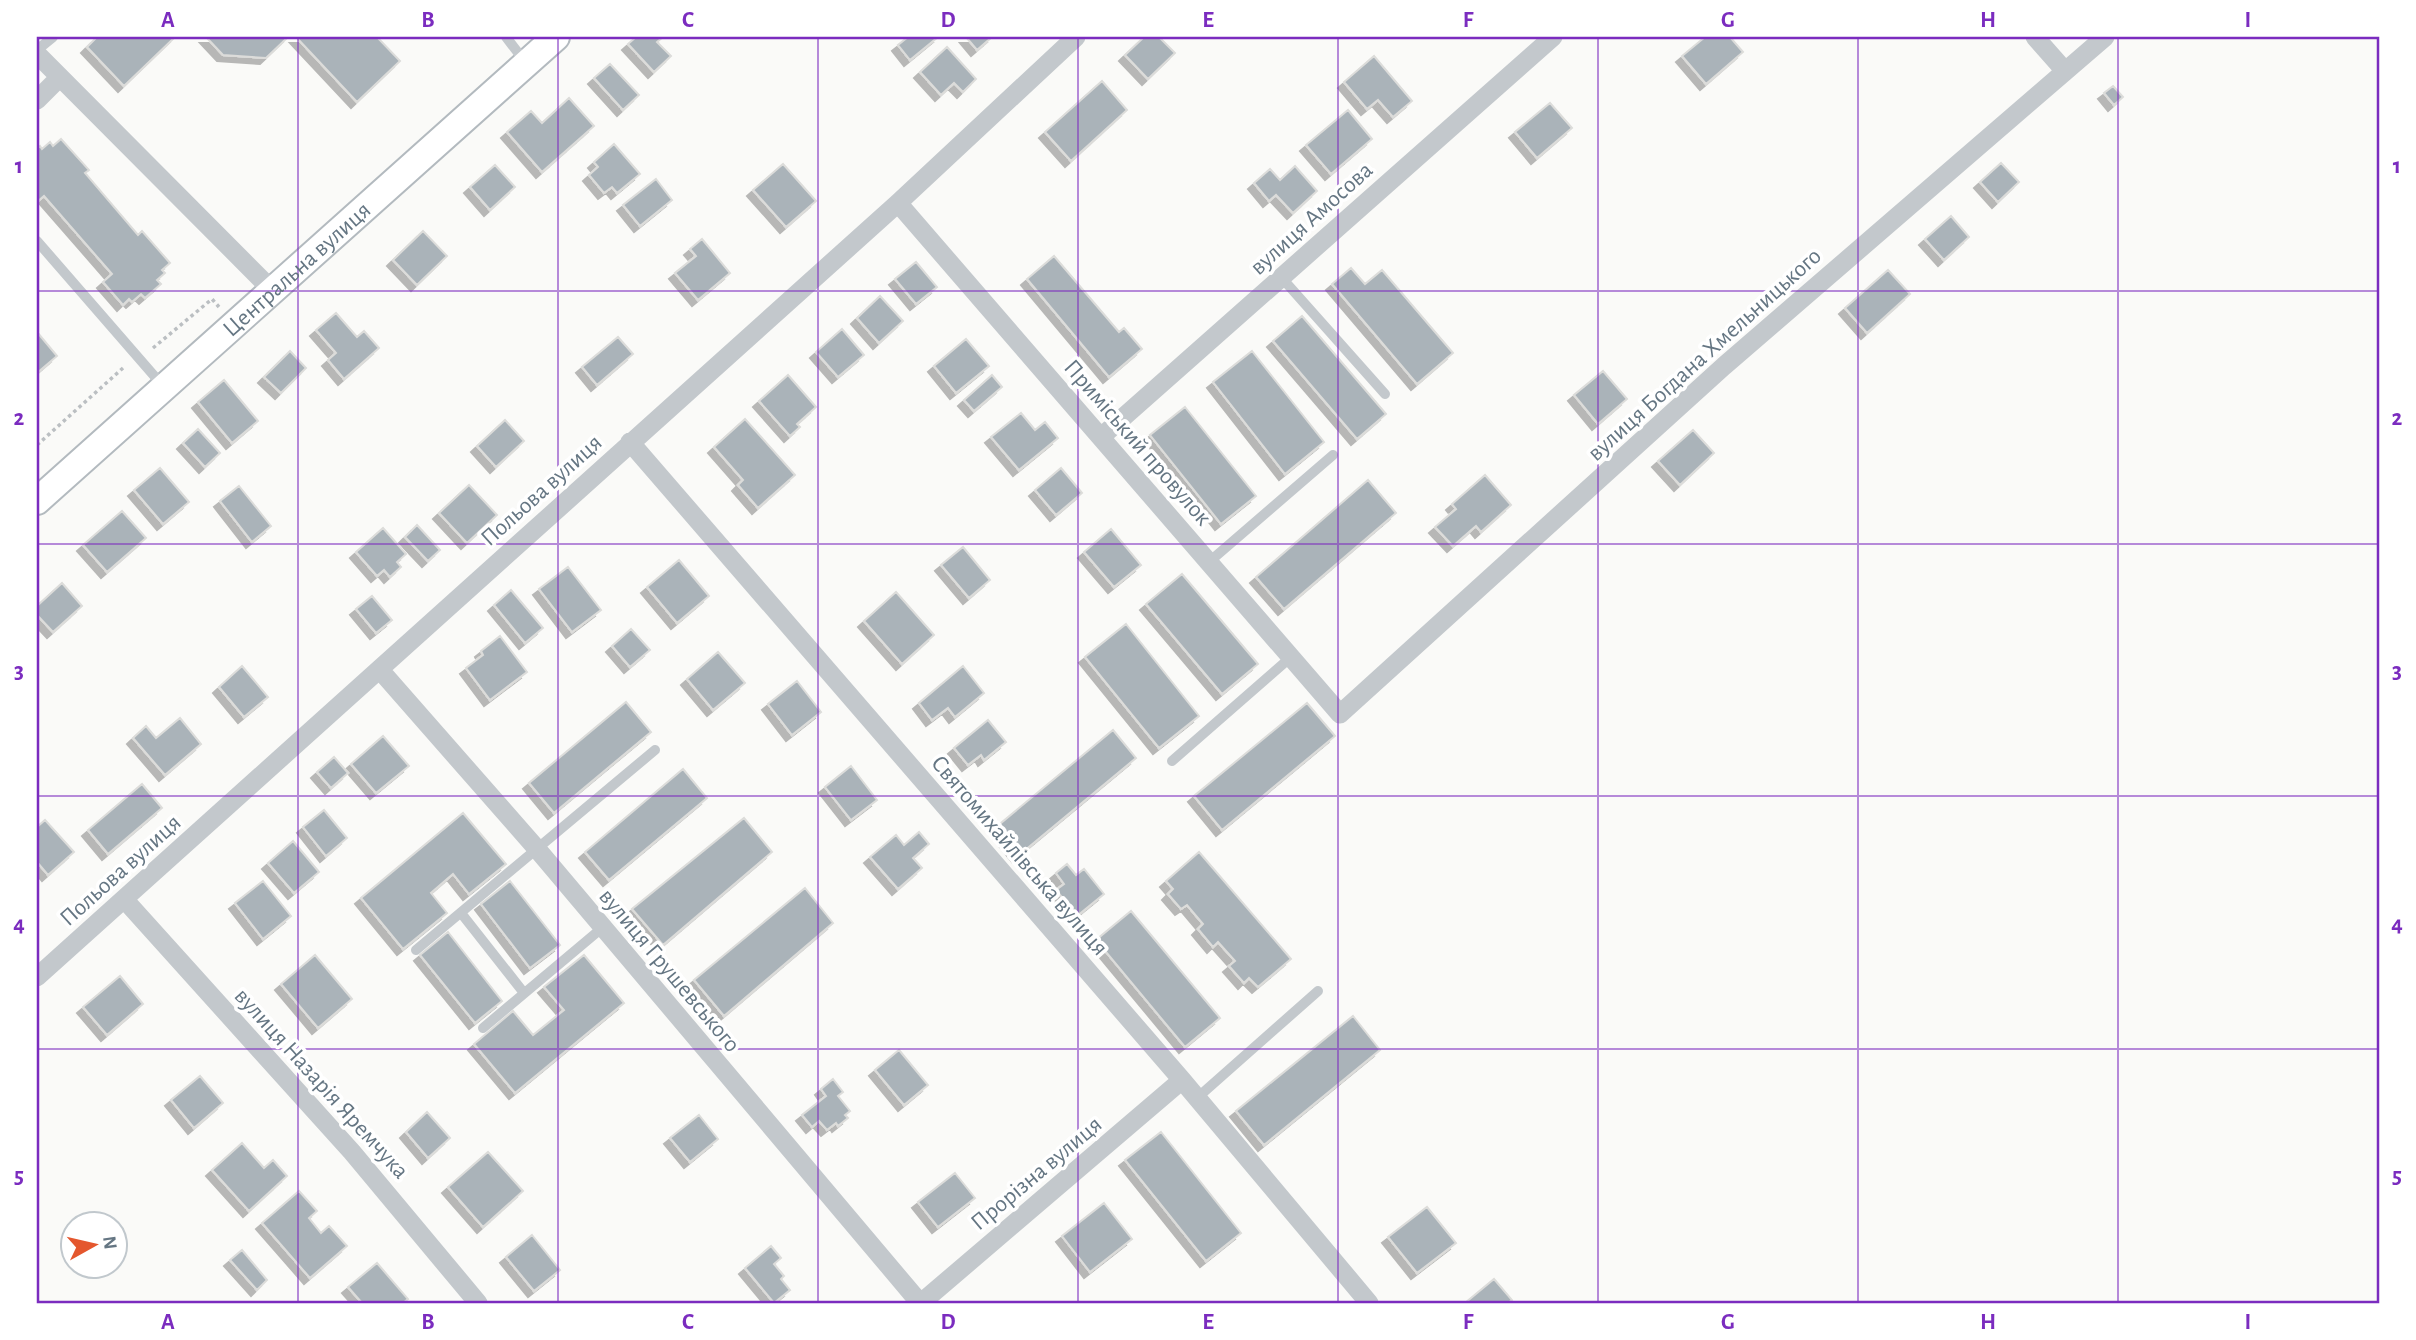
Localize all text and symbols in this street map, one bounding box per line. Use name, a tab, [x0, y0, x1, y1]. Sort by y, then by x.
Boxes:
text: A	[161, 9, 175, 32]
text: B	[421, 9, 435, 32]
text: C	[682, 9, 694, 32]
text: D	[940, 9, 956, 32]
text: E	[1202, 9, 1214, 32]
text: F	[1463, 9, 1474, 32]
text: G	[1721, 9, 1735, 32]
text: H	[1980, 9, 1996, 32]
text: I	[2245, 9, 2251, 32]
text: 1	[15, 155, 23, 178]
text: 1	[2393, 155, 2401, 178]
street label: вулиця Амосова	[1246, 158, 1378, 280]
street label: Центральна вулиця	[219, 198, 376, 342]
street label: вулиця Богдана Хмельницького	[1583, 244, 1826, 466]
street label: Приміський провулок	[1059, 355, 1215, 530]
text: 2	[14, 407, 25, 430]
text: 2	[2392, 407, 2403, 430]
street label: Польова вулиця	[477, 430, 607, 551]
text: 3	[14, 660, 24, 683]
text: 3	[2392, 660, 2402, 683]
street label: Святомихайлівська вулиця	[926, 751, 1112, 960]
street label: Польова вулиця	[56, 810, 186, 931]
street label: вулиця Грушевського	[594, 884, 744, 1057]
text: 4	[13, 913, 25, 936]
text: 4	[2391, 913, 2403, 936]
street label: вулиця Назарія Яремчука	[230, 984, 413, 1184]
street label: Прорізна вулиця	[967, 1112, 1107, 1235]
text: 5	[14, 1165, 24, 1188]
text: 5	[2392, 1165, 2402, 1188]
north arrow	[60, 1210, 130, 1280]
text: N	[99, 1235, 120, 1251]
text: A	[161, 1311, 175, 1334]
text: B	[421, 1311, 435, 1334]
text: C	[682, 1311, 694, 1334]
text: D	[940, 1311, 956, 1334]
text: E	[1202, 1311, 1214, 1334]
text: F	[1463, 1311, 1474, 1334]
text: G	[1721, 1311, 1735, 1334]
text: H	[1980, 1311, 1996, 1334]
text: I	[2245, 1311, 2251, 1334]

